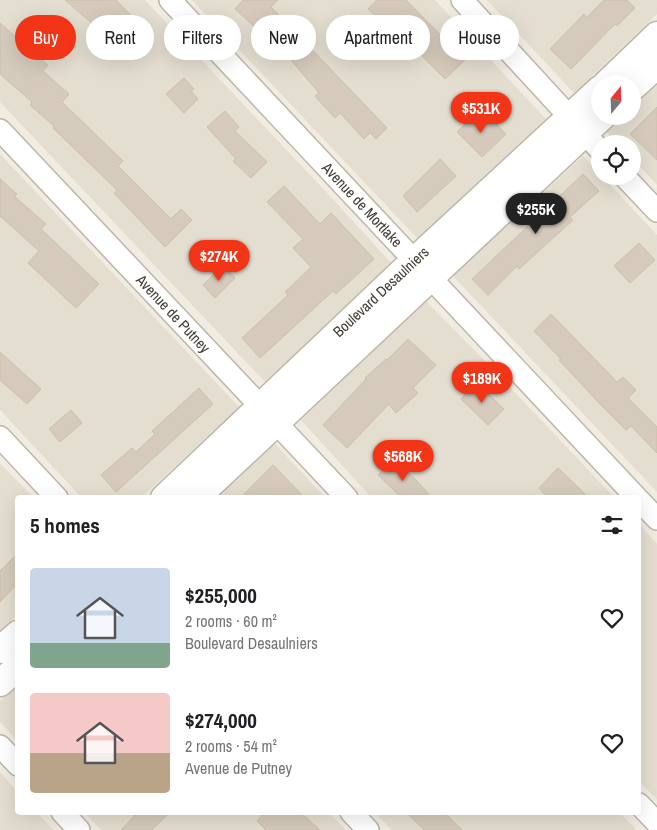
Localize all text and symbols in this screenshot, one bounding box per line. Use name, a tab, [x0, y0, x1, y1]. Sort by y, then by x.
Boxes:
chip: Buy	[15, 15, 76, 60]
chip: Rent	[86, 15, 154, 60]
chip: Filters	[164, 15, 241, 60]
chip: New	[251, 15, 316, 60]
chip: Apartment	[326, 15, 430, 60]
chip: House	[440, 15, 519, 60]
north arrow	[591, 75, 641, 125]
map controls	[591, 75, 641, 185]
pin: $531K	[446, 92, 516, 134]
text: $531K	[462, 97, 500, 119]
button: locate	[591, 135, 641, 185]
street label: Avenue de Mortlake	[317, 157, 407, 252]
pin: $255K	[501, 192, 571, 235]
text: $255K	[517, 198, 555, 220]
pin: $274K	[184, 240, 254, 282]
street label: Boulevard Desaulniers	[328, 242, 433, 342]
text: $274K	[200, 245, 238, 267]
street label: Avenue de Putney	[131, 269, 216, 358]
pin: $189K	[447, 362, 517, 404]
text: $189K	[463, 367, 501, 389]
pin: $568K	[368, 440, 438, 482]
text: $568K	[384, 445, 422, 467]
text: 5 homes	[30, 511, 100, 540]
icon: filters	[598, 511, 626, 539]
text: $255,000	[185, 581, 257, 610]
icon: home	[70, 588, 130, 648]
icon: heart	[598, 604, 626, 632]
text: 2 rooms · 60 m²	[185, 610, 277, 632]
text: Boulevard Desaulniers	[185, 632, 318, 654]
text: $274,000	[185, 706, 257, 735]
icon: home	[70, 713, 130, 773]
icon: heart	[598, 729, 626, 757]
text: 2 rooms · 54 m²	[185, 735, 277, 757]
text: Avenue de Putney	[185, 757, 292, 779]

